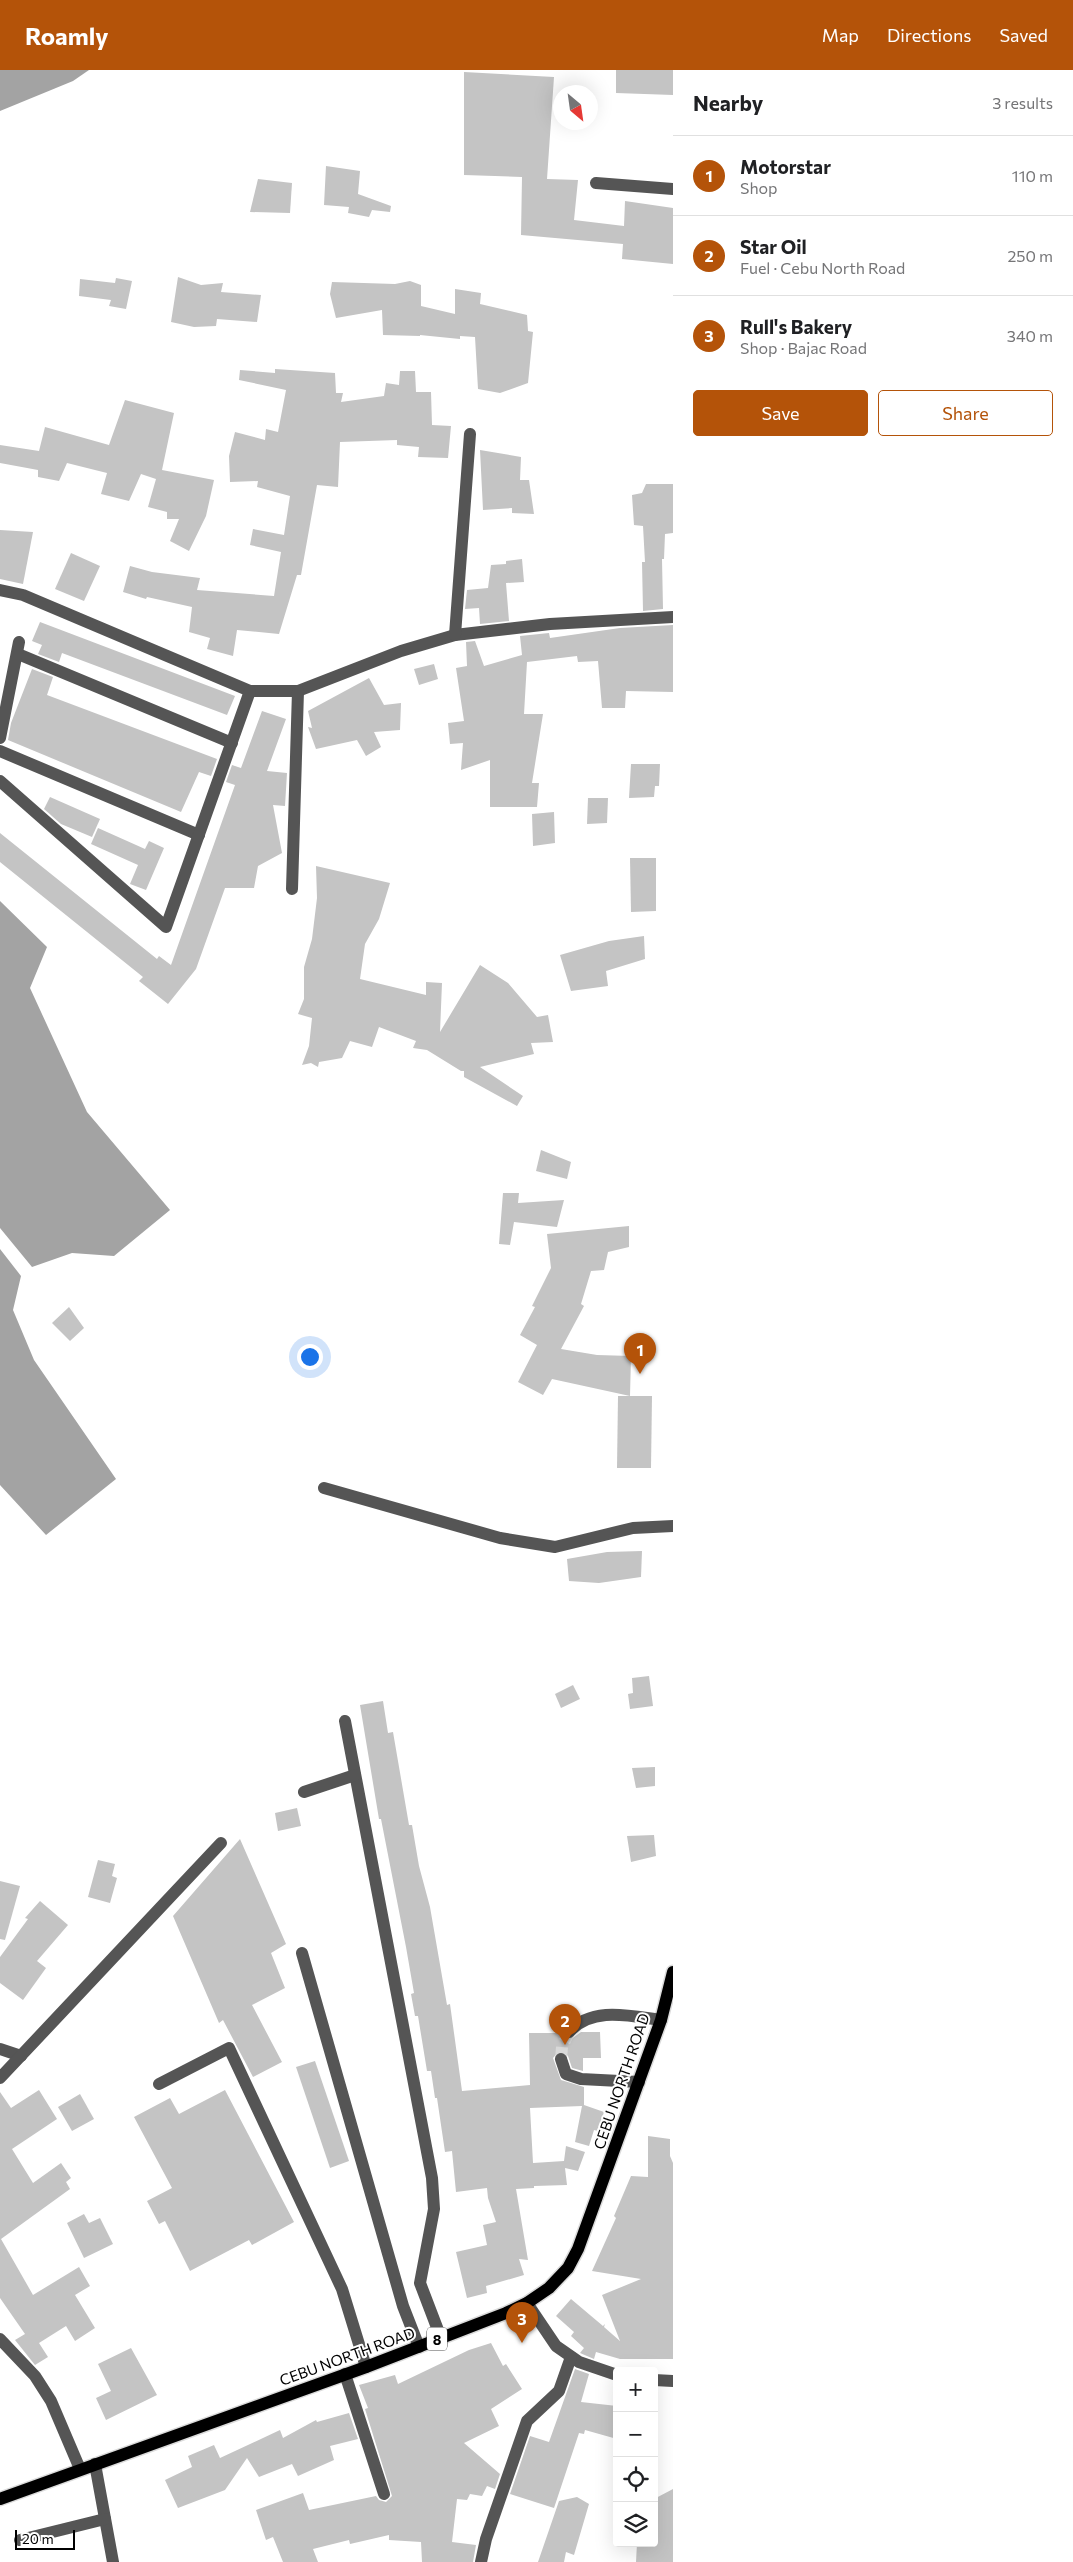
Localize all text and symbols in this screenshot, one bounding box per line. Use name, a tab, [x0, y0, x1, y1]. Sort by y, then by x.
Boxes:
text: Roamly	[25, 21, 108, 50]
text: Map	[822, 24, 859, 46]
text: Directions	[887, 24, 971, 46]
text: Saved	[999, 24, 1048, 46]
north arrow	[553, 85, 598, 130]
text: Nearby	[693, 90, 763, 115]
text: 3 results	[992, 93, 1053, 112]
text: Motorstar	[740, 155, 831, 178]
text: 1	[705, 166, 713, 185]
text: 110 m	[1012, 166, 1053, 185]
text: Shop	[740, 178, 778, 197]
text: Star Oil	[740, 235, 807, 258]
text: 2	[704, 246, 714, 265]
text: 250 m	[1007, 246, 1053, 265]
text: Fuel · Cebu North Road	[740, 258, 905, 277]
text: Rull's Bakery	[740, 315, 852, 338]
text: 3	[704, 326, 714, 345]
text: 340 m	[1007, 326, 1053, 345]
text: Shop · Bajac Road	[740, 338, 867, 357]
button: Save	[693, 390, 868, 436]
button: Share	[878, 390, 1053, 436]
pin: 1	[624, 1333, 656, 1374]
your location	[297, 1344, 323, 1370]
pin: 2	[549, 2004, 581, 2045]
street label: CEBU NORTH ROAD	[589, 2011, 653, 2151]
pin: 3	[506, 2302, 538, 2343]
street label: CEBU NORTH ROAD	[277, 2323, 417, 2389]
road number: 8	[427, 2328, 447, 2350]
map controls	[613, 2367, 658, 2547]
button: +	[613, 2367, 658, 2412]
button: −	[613, 2412, 658, 2457]
button: locate	[613, 2457, 658, 2502]
button: layers	[613, 2502, 658, 2547]
scale bar	[15, 2527, 75, 2550]
text: 20 m	[22, 2530, 54, 2547]

